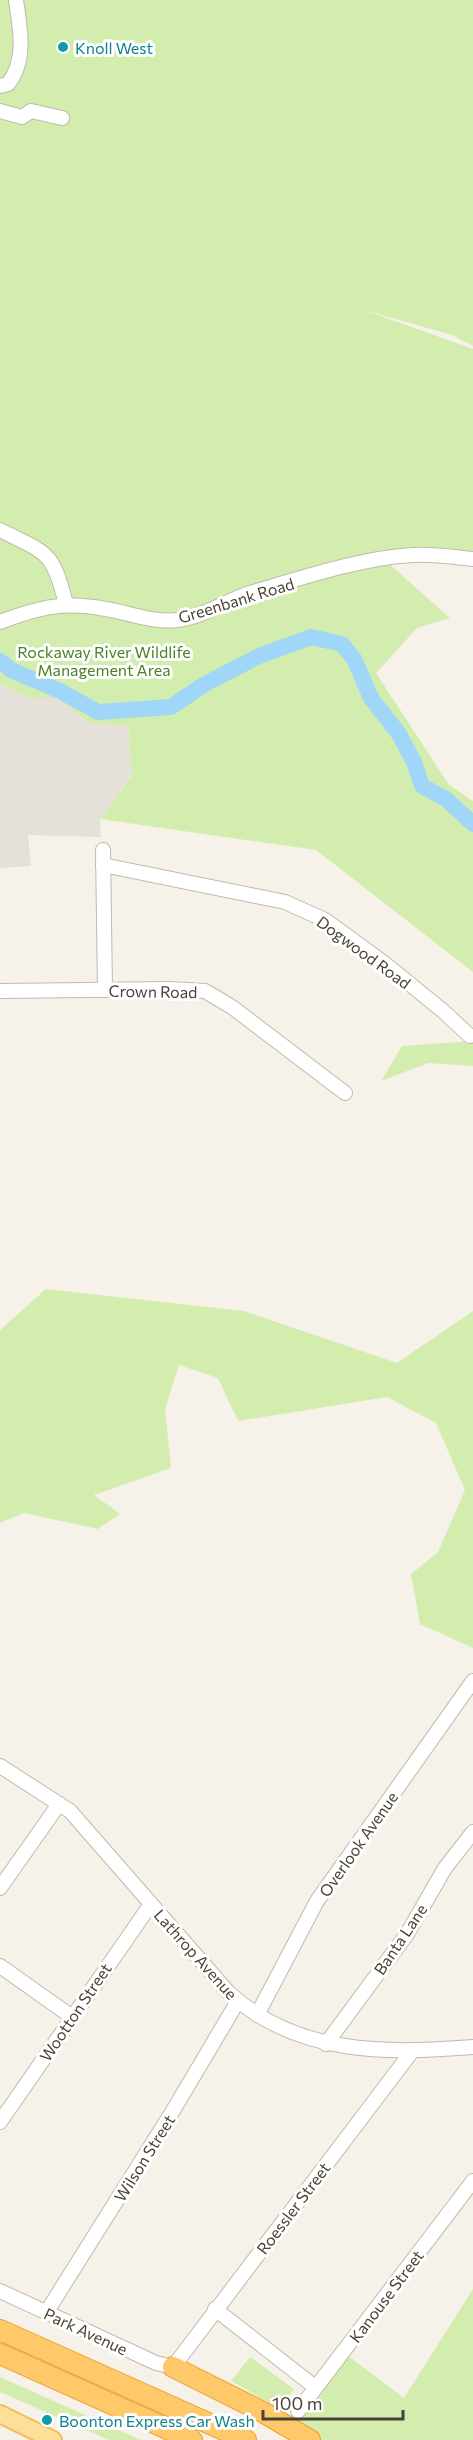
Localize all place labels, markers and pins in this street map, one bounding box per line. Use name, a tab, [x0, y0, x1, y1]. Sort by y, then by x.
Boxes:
place label: Knoll West	[75, 38, 154, 57]
marker: Knoll West	[56, 40, 70, 54]
place label: Boonton Express Car Wash	[59, 2411, 255, 2430]
marker: Boonton Express Car Wash	[40, 2413, 54, 2427]

